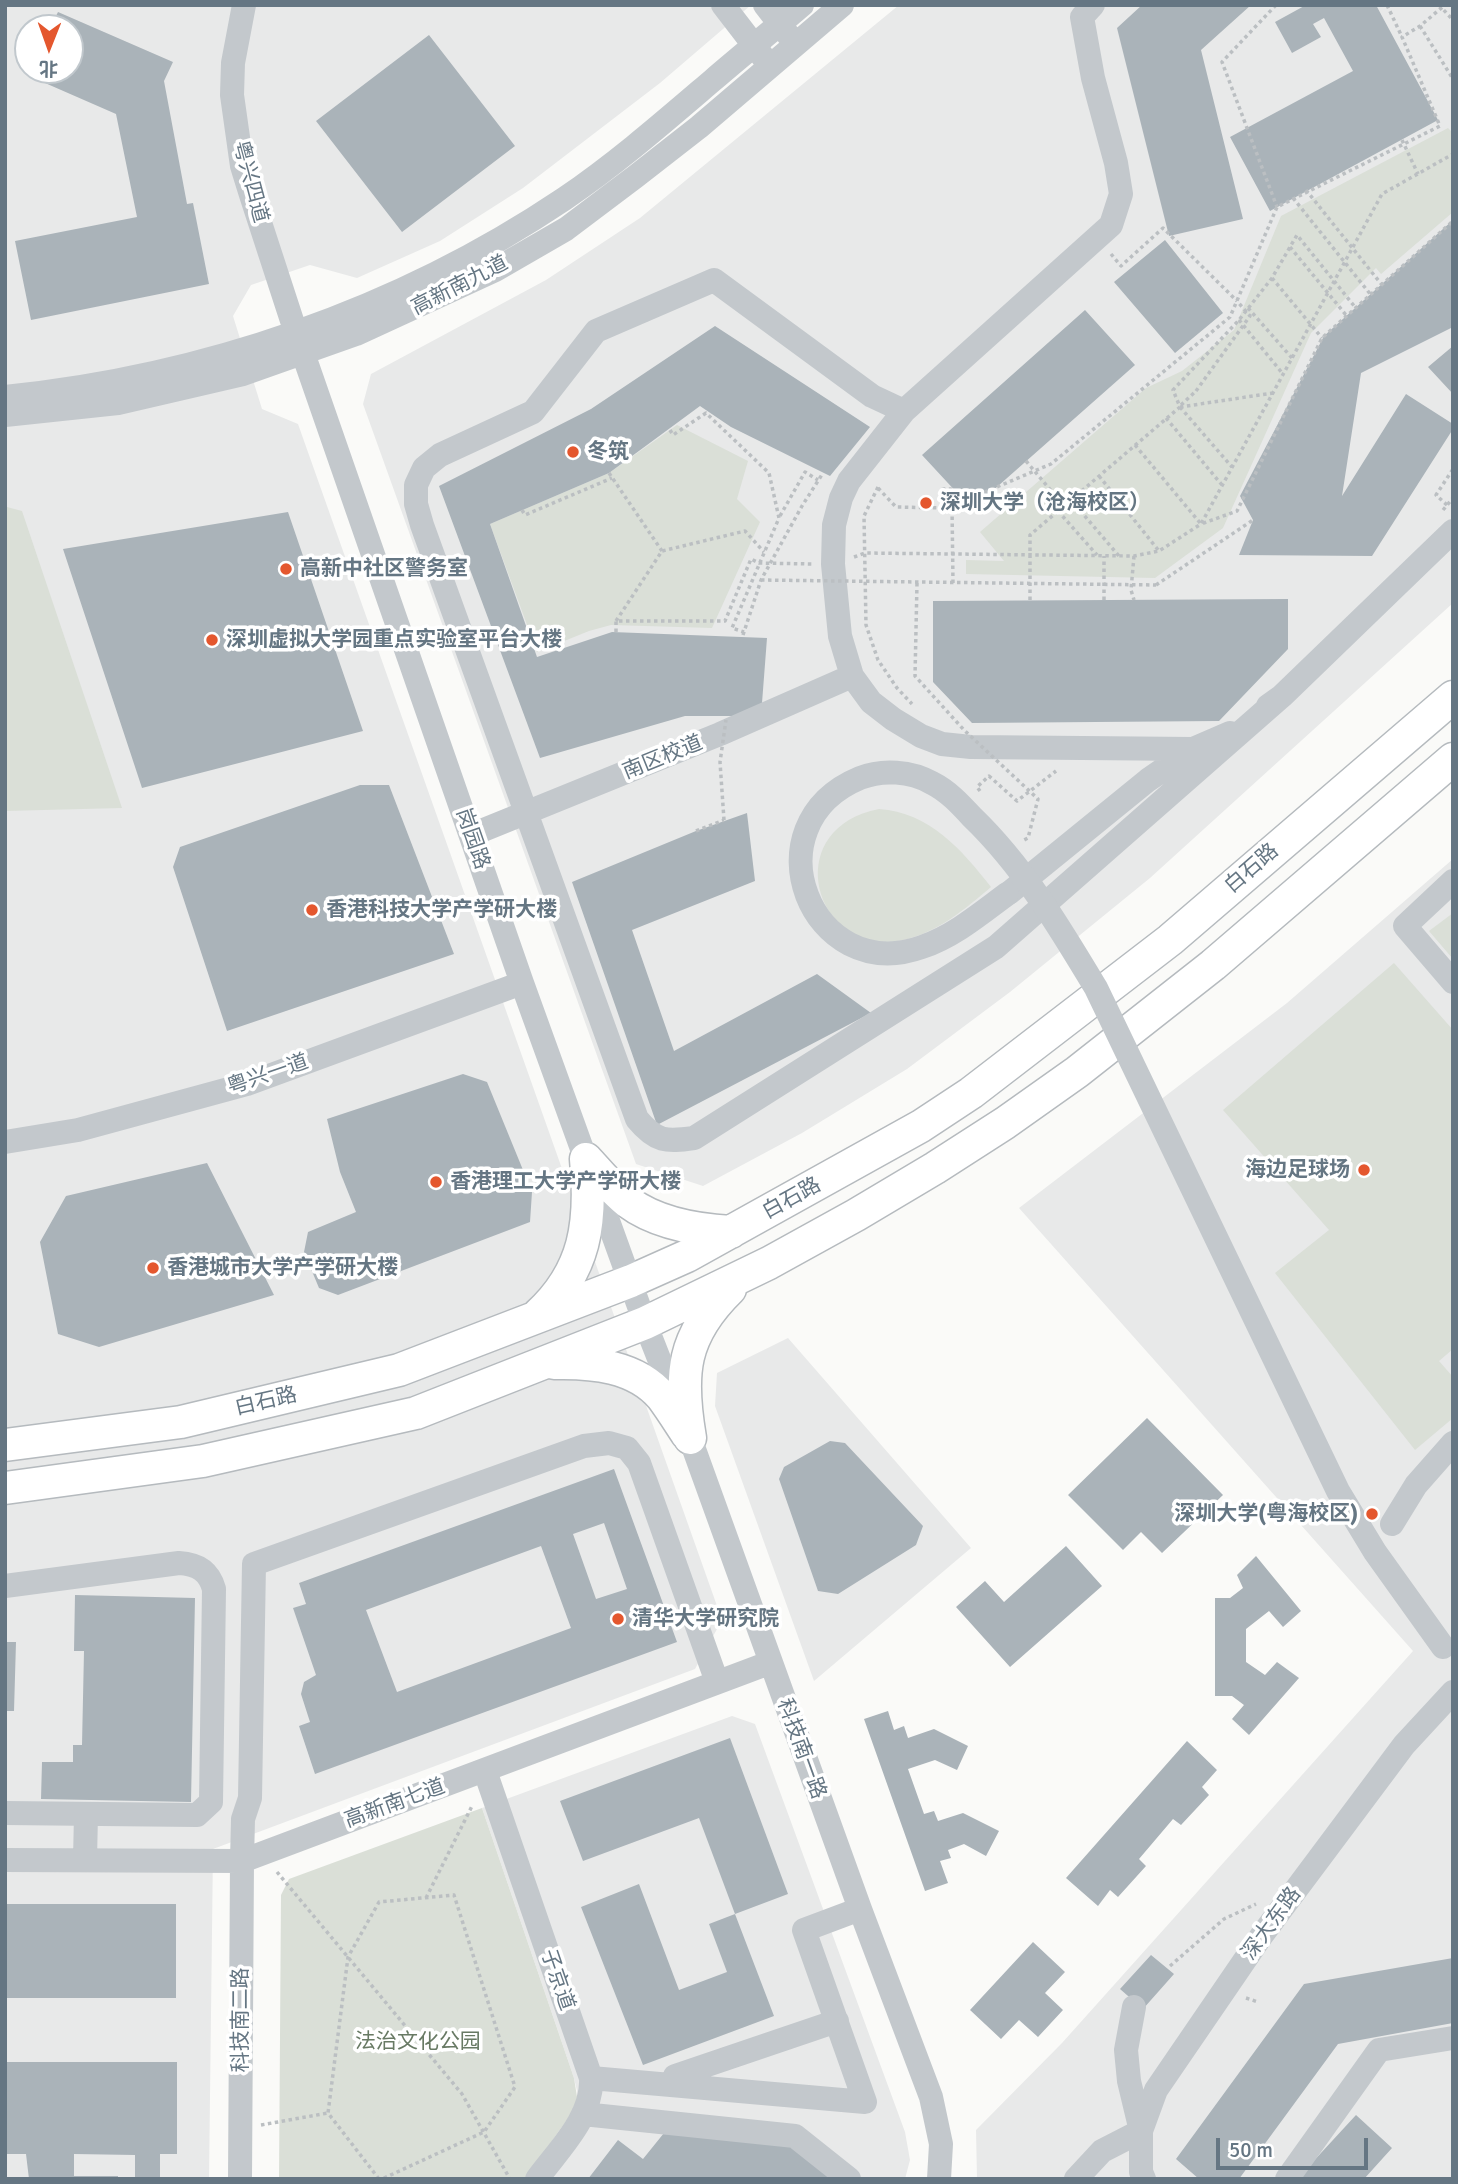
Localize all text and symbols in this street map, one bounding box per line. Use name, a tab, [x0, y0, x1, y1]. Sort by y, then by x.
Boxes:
north arrow	[14, 14, 84, 84]
text: 北	[39, 56, 58, 80]
street label: 粤兴四道	[227, 138, 273, 226]
street label: 高新南九道	[408, 251, 512, 321]
place label: 冬筑	[587, 439, 629, 465]
marker: 冬筑	[565, 444, 581, 460]
place label: 深圳大学（沧海校区）	[940, 490, 1150, 516]
marker: 深圳大学（沧海校区）	[918, 495, 934, 511]
place label: 高新中社区警务室	[300, 556, 468, 582]
marker: 高新中社区警务室	[278, 561, 294, 577]
place label: 深圳虚拟大学园重点实验室平台大楼	[226, 627, 562, 653]
marker: 深圳虚拟大学园重点实验室平台大楼	[204, 632, 220, 648]
street label: 南区校道	[619, 731, 707, 785]
street label: 岗园路	[450, 805, 494, 873]
street label: 白石路	[1220, 839, 1284, 899]
place label: 香港科技大学产学研大楼	[326, 897, 557, 923]
marker: 香港科技大学产学研大楼	[304, 902, 320, 918]
street label: 粤兴一道	[224, 1049, 312, 1101]
place label: 海边足球场	[1245, 1157, 1350, 1183]
marker: 海边足球场	[1356, 1162, 1372, 1178]
place label: 香港理工大学产学研大楼	[450, 1169, 681, 1195]
street label: 白石路	[758, 1173, 826, 1225]
marker: 香港理工大学产学研大楼	[428, 1174, 444, 1190]
place label: 香港城市大学产学研大楼	[167, 1255, 398, 1281]
marker: 香港城市大学产学研大楼	[145, 1260, 161, 1276]
street label: 白石路	[232, 1383, 300, 1421]
place label: 深圳大学(粤海校区)	[1174, 1501, 1358, 1527]
marker: 深圳大学(粤海校区)	[1364, 1506, 1380, 1522]
place label: 清华大学研究院	[632, 1606, 779, 1632]
marker: 清华大学研究院	[610, 1611, 626, 1627]
street label: 科技南一路	[771, 1695, 831, 1803]
street label: 高新南七道	[341, 1774, 449, 1834]
street label: 深大东路	[1237, 1883, 1307, 1965]
street label: 子京道	[535, 1946, 579, 2014]
street label: 科技南二路	[228, 1968, 254, 2072]
park label: 法治文化公园	[355, 2029, 481, 2055]
scale bar	[1220, 2124, 1372, 2168]
text: 50 m	[1229, 2137, 1273, 2163]

